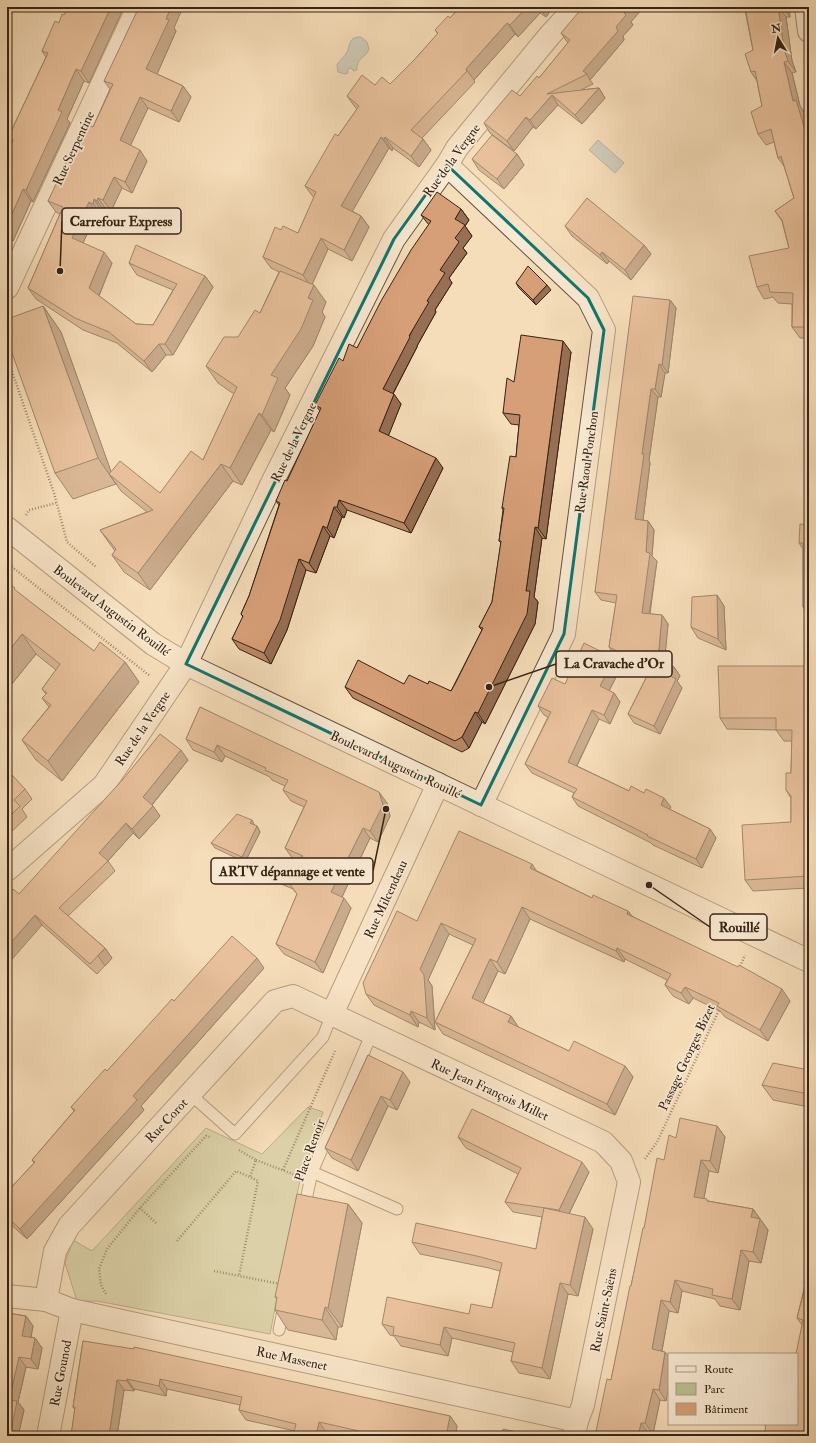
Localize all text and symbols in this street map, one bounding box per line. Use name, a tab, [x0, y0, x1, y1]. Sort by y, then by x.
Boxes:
north arrow	[758, 18, 798, 58]
text: N	[769, 21, 783, 36]
street label: Rue Serpentine	[50, 108, 99, 188]
street label: Rue de la Vergne	[420, 120, 484, 200]
callout: Carrefour Express	[62, 208, 181, 234]
text: Carrefour Express	[70, 213, 173, 231]
street label: Rue de la Vergne	[268, 399, 320, 485]
street label: Rue Raoul Ponchon	[572, 410, 602, 514]
street label: Boulevard Augustin Rouillé	[50, 562, 174, 660]
callout: La Cravache d'Or	[556, 651, 672, 677]
text: La Cravache d'Or	[564, 655, 665, 672]
street label: Rue de la Vergne	[112, 688, 174, 769]
street label: Boulevard Augustin Rouillé	[328, 728, 464, 802]
street label: Rue Milcendeau	[361, 857, 411, 941]
callout: ARTV dépannage et vente	[211, 858, 373, 884]
text: ARTV dépannage et vente	[218, 863, 365, 881]
callout: Rouillé	[710, 914, 767, 940]
text: Rouillé	[719, 919, 760, 936]
street label: Passage Georges Bizet	[655, 1002, 719, 1113]
street label: Rue Jean François Millet	[428, 1056, 551, 1124]
street label: Rue Corot	[142, 1095, 191, 1146]
street label: Place Renoir	[291, 1117, 329, 1184]
street label: Rue Saint-Saëns	[587, 1266, 621, 1354]
street label: Rue Gounod	[47, 1338, 75, 1408]
street label: Rue Massenet	[255, 1344, 329, 1374]
legend	[668, 1353, 798, 1425]
text: Route	[704, 1362, 733, 1377]
text: Parc	[704, 1382, 725, 1397]
text: Bâtiment	[704, 1402, 748, 1417]

